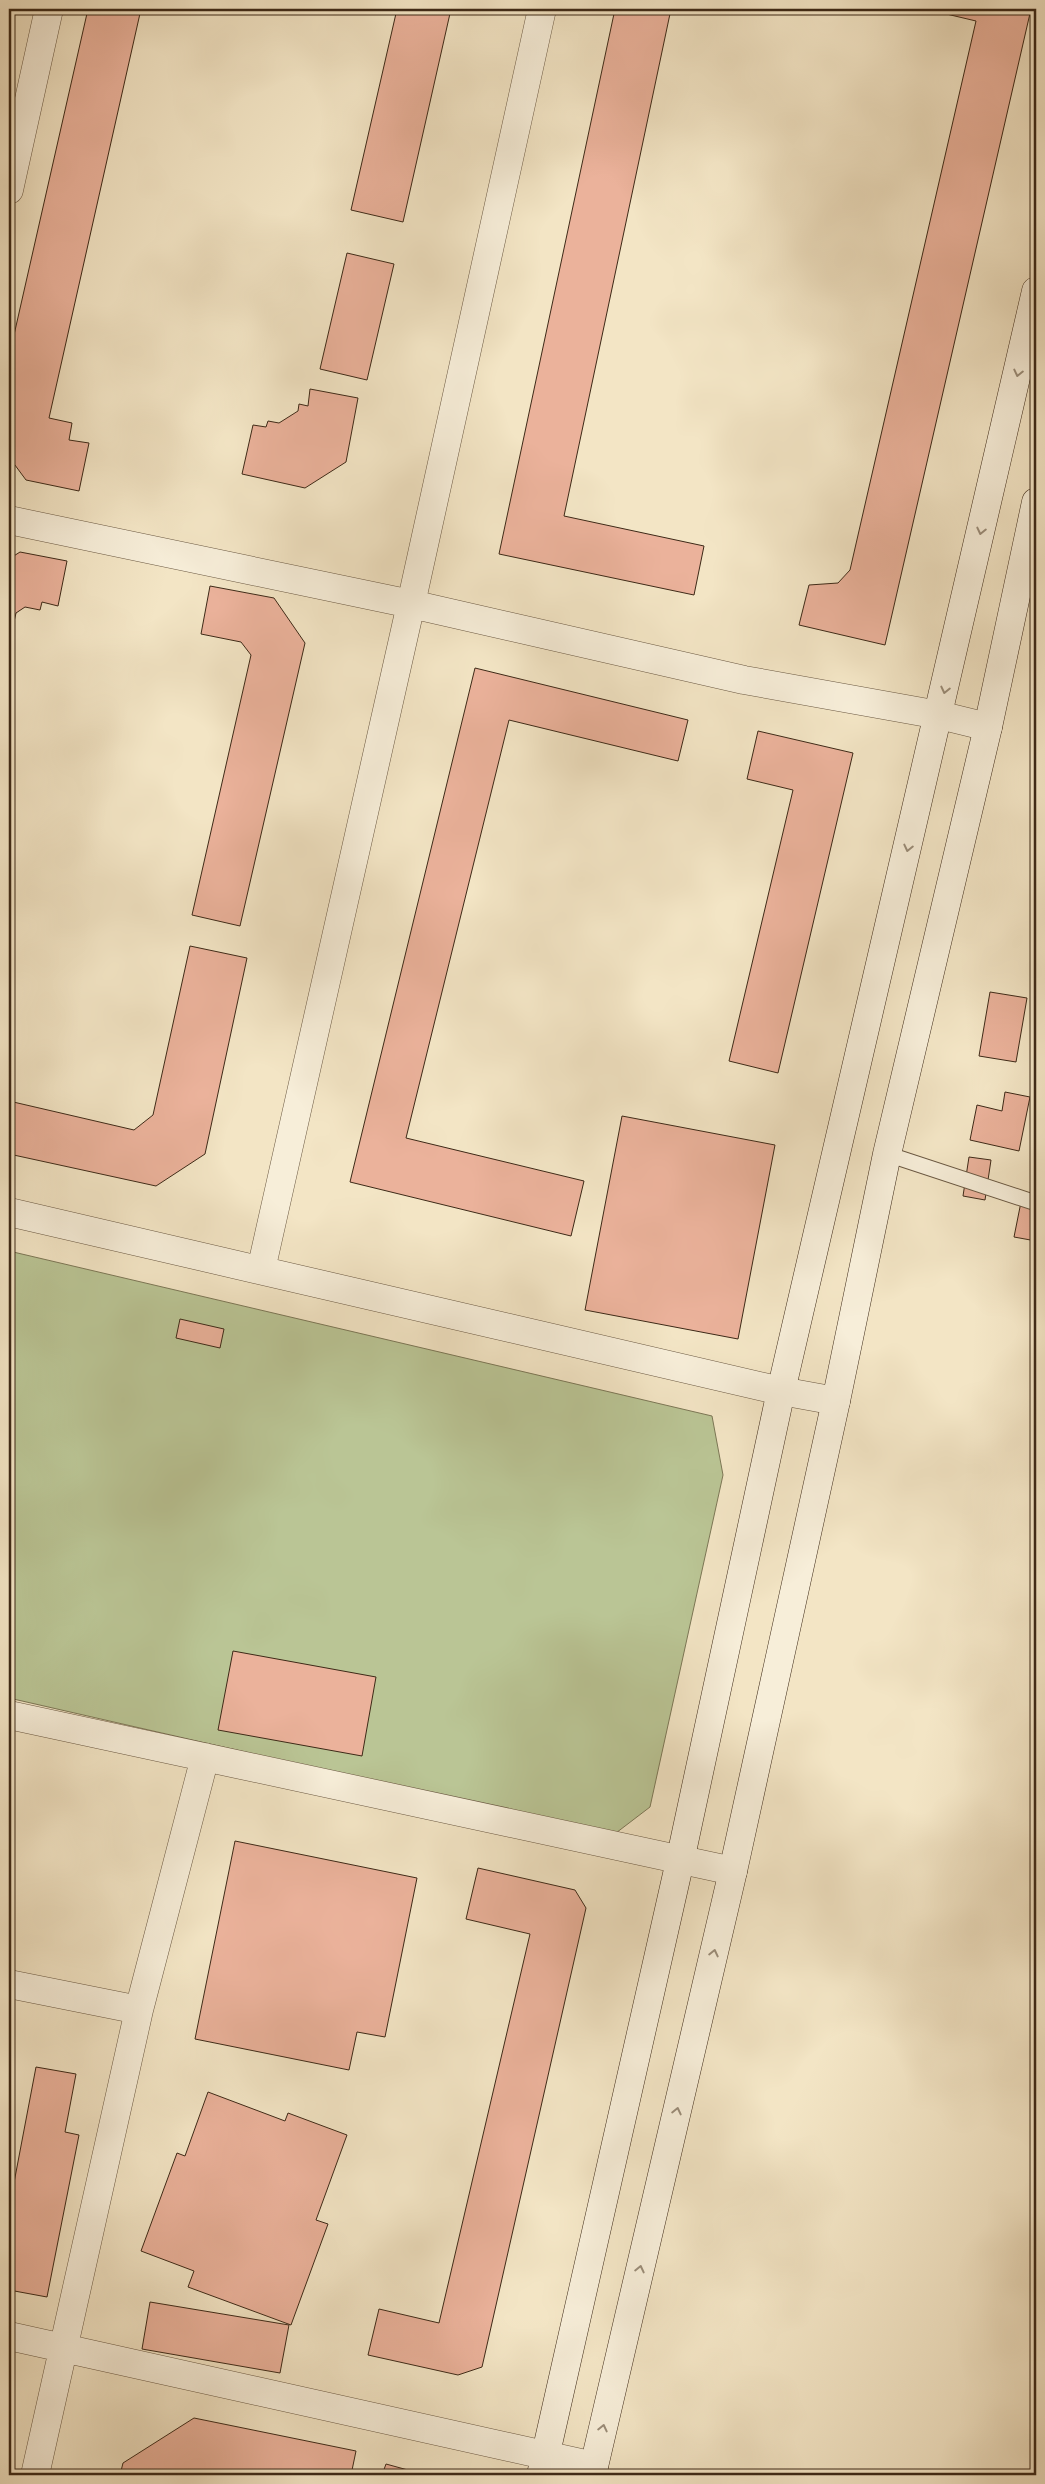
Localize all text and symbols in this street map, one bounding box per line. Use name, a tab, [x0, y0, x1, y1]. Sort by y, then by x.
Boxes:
one-way arrow	[1013, 368, 1024, 377]
one-way arrow	[976, 527, 987, 536]
one-way arrow	[940, 685, 951, 694]
one-way arrow	[903, 843, 914, 852]
one-way arrow	[708, 1948, 719, 1957]
one-way arrow	[671, 2107, 682, 2116]
one-way arrow	[634, 2265, 645, 2274]
one-way arrow	[597, 2423, 608, 2432]

